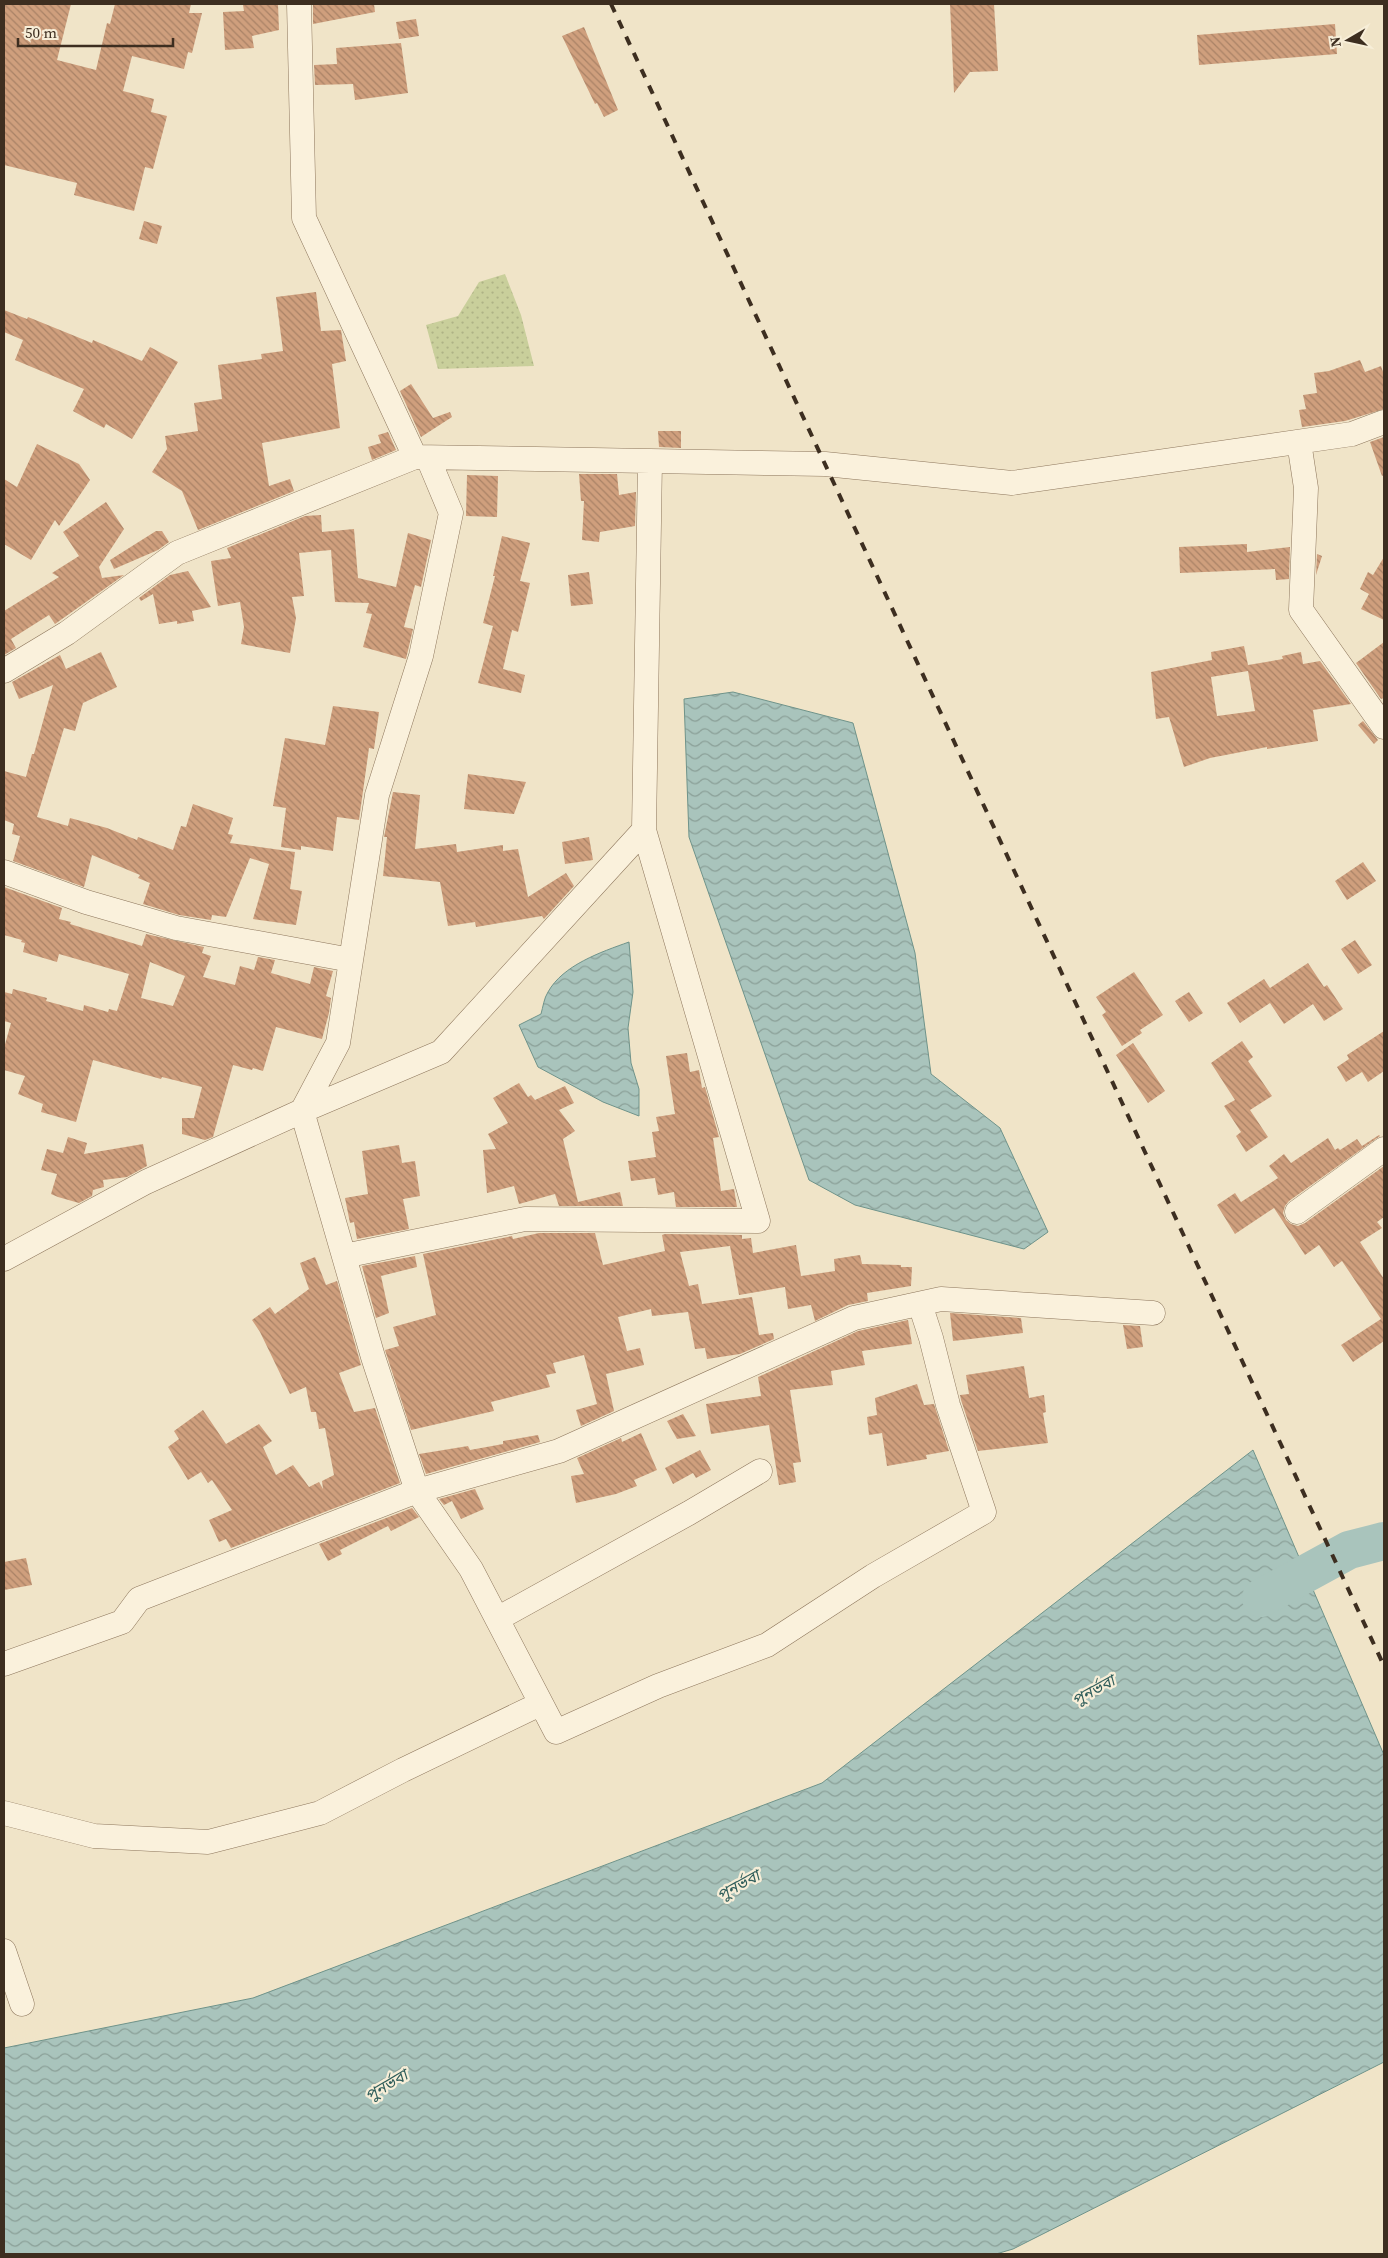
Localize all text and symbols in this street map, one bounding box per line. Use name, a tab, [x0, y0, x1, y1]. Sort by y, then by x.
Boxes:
scale bar	[18, 15, 172, 47]
north arrow	[1323, 15, 1373, 65]
text: 50 m	[25, 22, 57, 43]
text: N	[1324, 35, 1346, 49]
water label: পুনর্ভবা	[1068, 1668, 1121, 1711]
water label: পুনর্ভবা	[713, 1863, 766, 1906]
water label: পুনর্ভবা	[361, 2062, 414, 2106]

